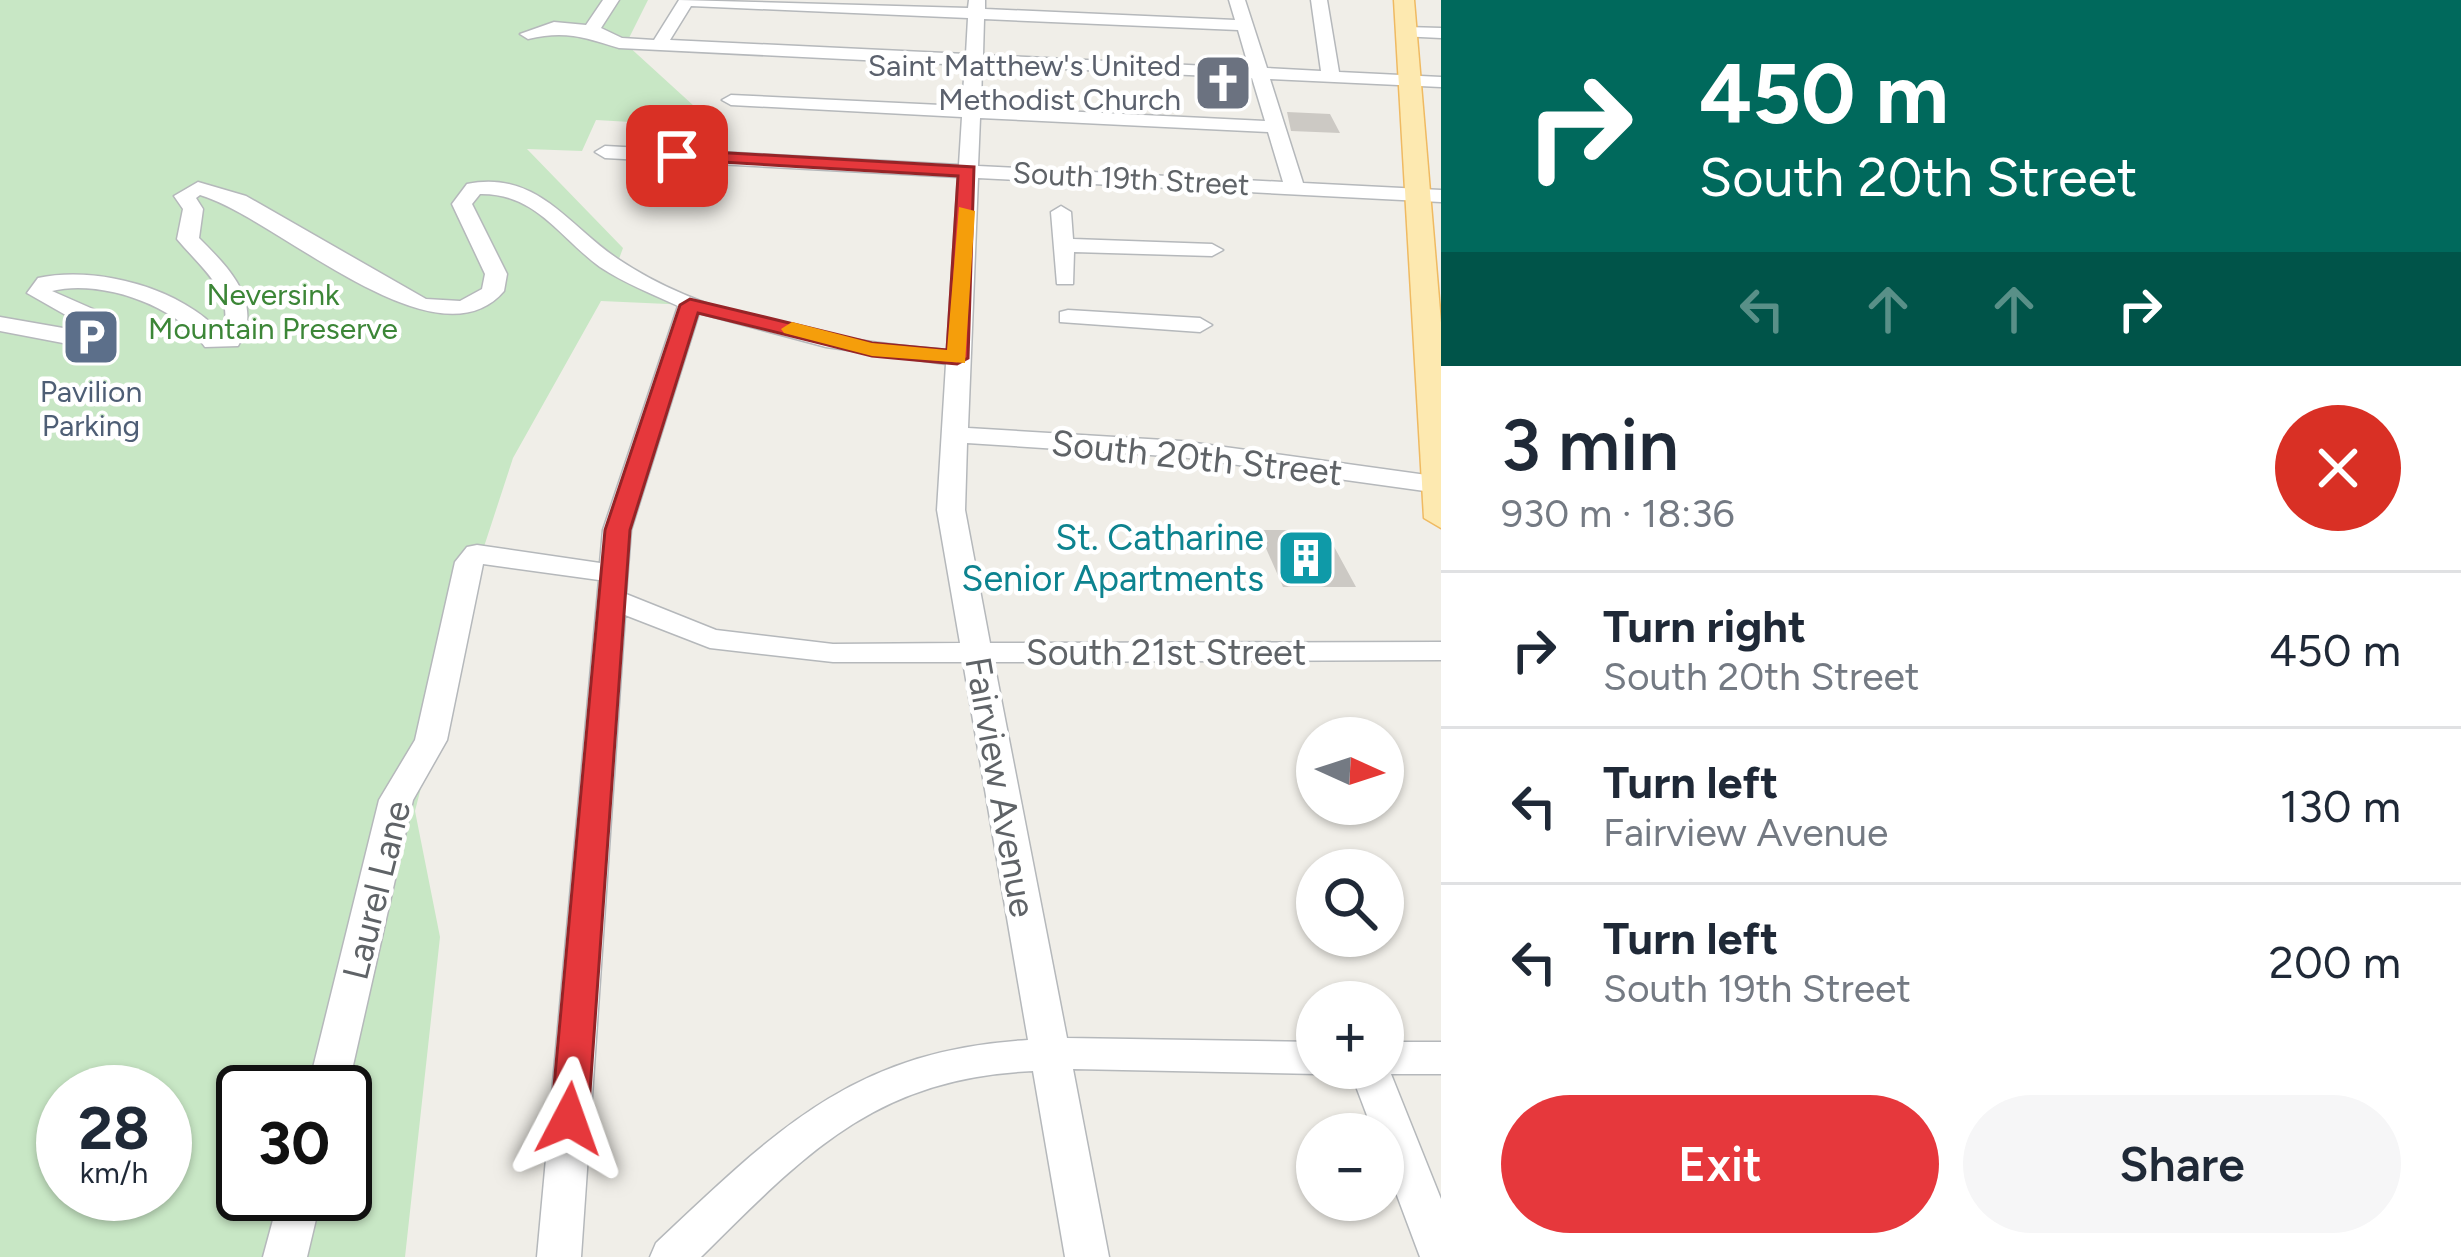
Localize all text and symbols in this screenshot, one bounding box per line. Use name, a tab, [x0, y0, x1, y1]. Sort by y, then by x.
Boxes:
text: 450 m	[1699, 43, 1949, 144]
place label: Saint Matthew's United Methodist Church	[868, 47, 1181, 118]
icon: right	[1501, 48, 1657, 204]
church icon: Saint Matthew's United Methodist Church	[1192, 52, 1254, 114]
pin	[626, 105, 728, 207]
icon: arrive	[644, 123, 710, 189]
text: South 20th Street	[1699, 145, 2137, 210]
street label: South 19th Street	[1012, 154, 1250, 203]
park label: Neversink Mountain Preserve	[148, 276, 398, 347]
icon: left	[1729, 276, 1795, 342]
icon: ahead	[1855, 276, 1921, 342]
icon: ahead	[1981, 276, 2047, 342]
icon: right	[2107, 276, 2173, 342]
parking icon: Pavilion Parking	[60, 306, 122, 368]
place label: Pavilion Parking	[40, 373, 142, 444]
text: 3 min	[1501, 402, 1679, 488]
button: close	[2275, 405, 2401, 531]
street label: South 20th Street	[1049, 421, 1345, 494]
text: 930 m · 18:36	[1501, 490, 1735, 537]
place label: St. Catharine Senior Apartments	[961, 516, 1264, 600]
building icon: St. Catharine Senior Apartments	[1275, 527, 1337, 589]
text: Turn right	[1603, 599, 1806, 653]
icon: right	[1501, 617, 1567, 683]
text: 450 m	[2269, 623, 2401, 677]
street label: South 21st Street	[1026, 631, 1306, 674]
text: South 20th Street	[1603, 653, 1920, 700]
street label: Fairview Avenue	[956, 654, 1045, 920]
north arrow	[1296, 717, 1404, 825]
map controls	[1296, 717, 1404, 1221]
text: Turn left	[1603, 755, 1778, 809]
icon: left	[1501, 773, 1567, 839]
text: 130 m	[2280, 779, 2401, 833]
street label: Laurel Lane	[334, 796, 419, 984]
text: Fairview Avenue	[1603, 809, 1888, 856]
button: search	[1296, 849, 1404, 957]
text: Turn left	[1603, 911, 1778, 965]
icon: left	[1501, 929, 1567, 995]
text: 200 m	[2269, 935, 2401, 989]
text: South 19th Street	[1603, 965, 1911, 1012]
button: +	[1296, 981, 1404, 1089]
position arrow	[506, 1056, 632, 1182]
speed limit sign: 30	[216, 1065, 372, 1221]
text: 28	[78, 1092, 150, 1164]
button: Exit	[1501, 1095, 1939, 1233]
button: Share	[1963, 1095, 2401, 1233]
button: −	[1296, 1113, 1404, 1221]
text: km/h	[80, 1154, 148, 1191]

